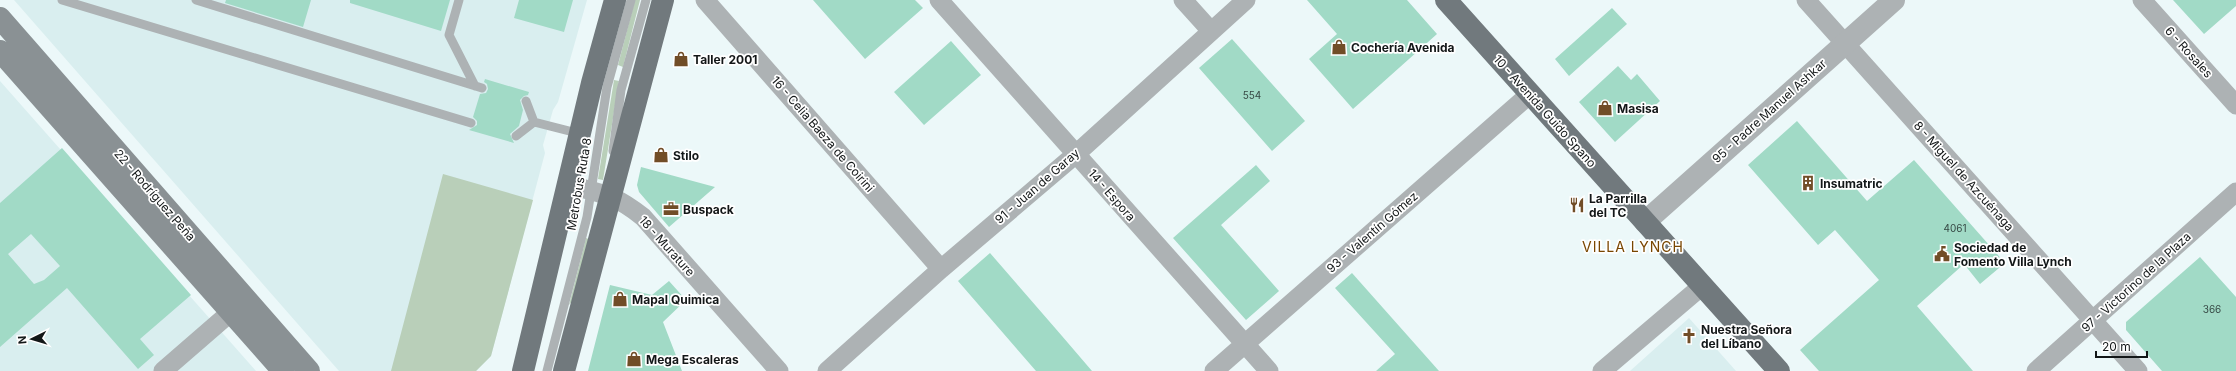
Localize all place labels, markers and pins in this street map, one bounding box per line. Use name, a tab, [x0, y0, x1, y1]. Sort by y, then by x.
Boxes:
shop icon: Cochería Avenida	[1330, 38, 1348, 56]
place label: Cochería Avenida	[1351, 40, 1455, 55]
shop icon: Taller 2001	[672, 50, 690, 68]
place label: Taller 2001	[693, 52, 757, 67]
shop icon: Masisa	[1596, 99, 1614, 117]
place label: Masisa	[1617, 101, 1659, 116]
shop icon: Stilo	[652, 146, 670, 164]
place label: Stilo	[673, 148, 699, 163]
building icon: Insumatric	[1799, 174, 1817, 192]
place label: Insumatric	[1820, 176, 1883, 191]
place label: La Parrilla del TC	[1589, 191, 1647, 220]
restaurant icon: La Parrilla del TC	[1568, 196, 1586, 214]
office icon: Buspack	[662, 200, 680, 218]
place label: Buspack	[683, 202, 734, 217]
place label: Sociedad de Fomento Villa Lynch	[1954, 240, 2072, 269]
public building icon: Sociedad de Fomento Villa Lynch	[1933, 245, 1951, 263]
shop icon: Mapal Quimica	[611, 290, 629, 308]
place label: Mapal Quimica	[632, 292, 719, 307]
place label: Nuestra Señora del Líbano	[1701, 322, 1792, 351]
church icon: Nuestra Señora del Líbano	[1680, 327, 1698, 345]
shop icon: Mega Escaleras	[625, 350, 643, 368]
place label: Mega Escaleras	[646, 352, 739, 367]

